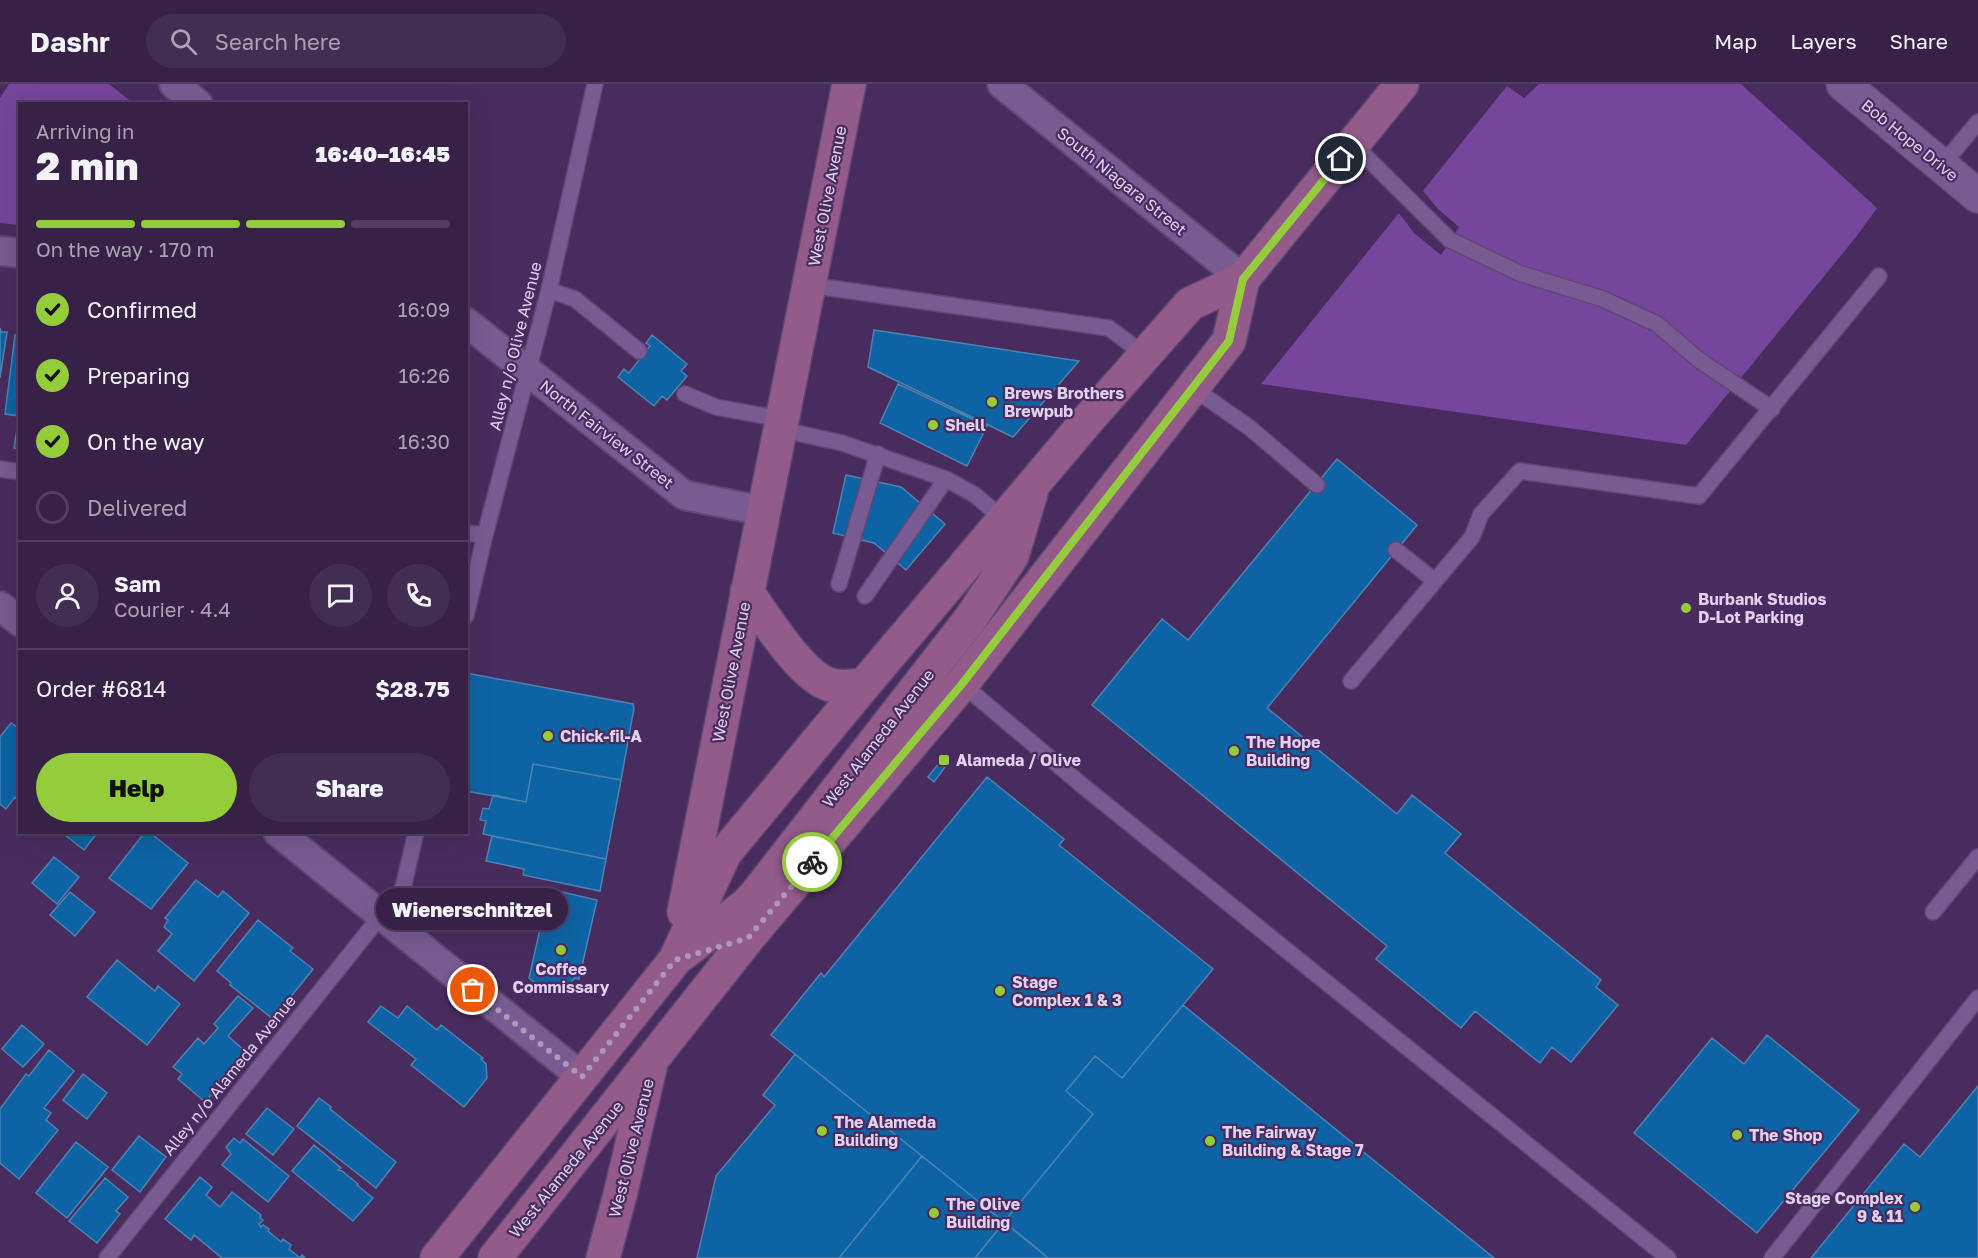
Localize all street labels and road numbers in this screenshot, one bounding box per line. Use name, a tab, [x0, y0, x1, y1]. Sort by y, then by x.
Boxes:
street label: Bob Hope Drive	[1858, 95, 1962, 185]
street label: South Niagara Street	[1053, 123, 1191, 239]
street label: West Olive Avenue	[804, 124, 850, 268]
street label: Alley n/o Olive Avenue	[484, 260, 546, 432]
street label: North Fairview Street	[536, 375, 678, 493]
street label: West Olive Avenue	[708, 600, 754, 744]
street label: West Alameda Avenue	[818, 665, 938, 811]
street label: Alley n/o Alameda Avenue	[158, 991, 300, 1159]
street label: West Olive Avenue	[604, 1076, 658, 1220]
street label: West Alameda Avenue	[505, 1097, 627, 1241]

